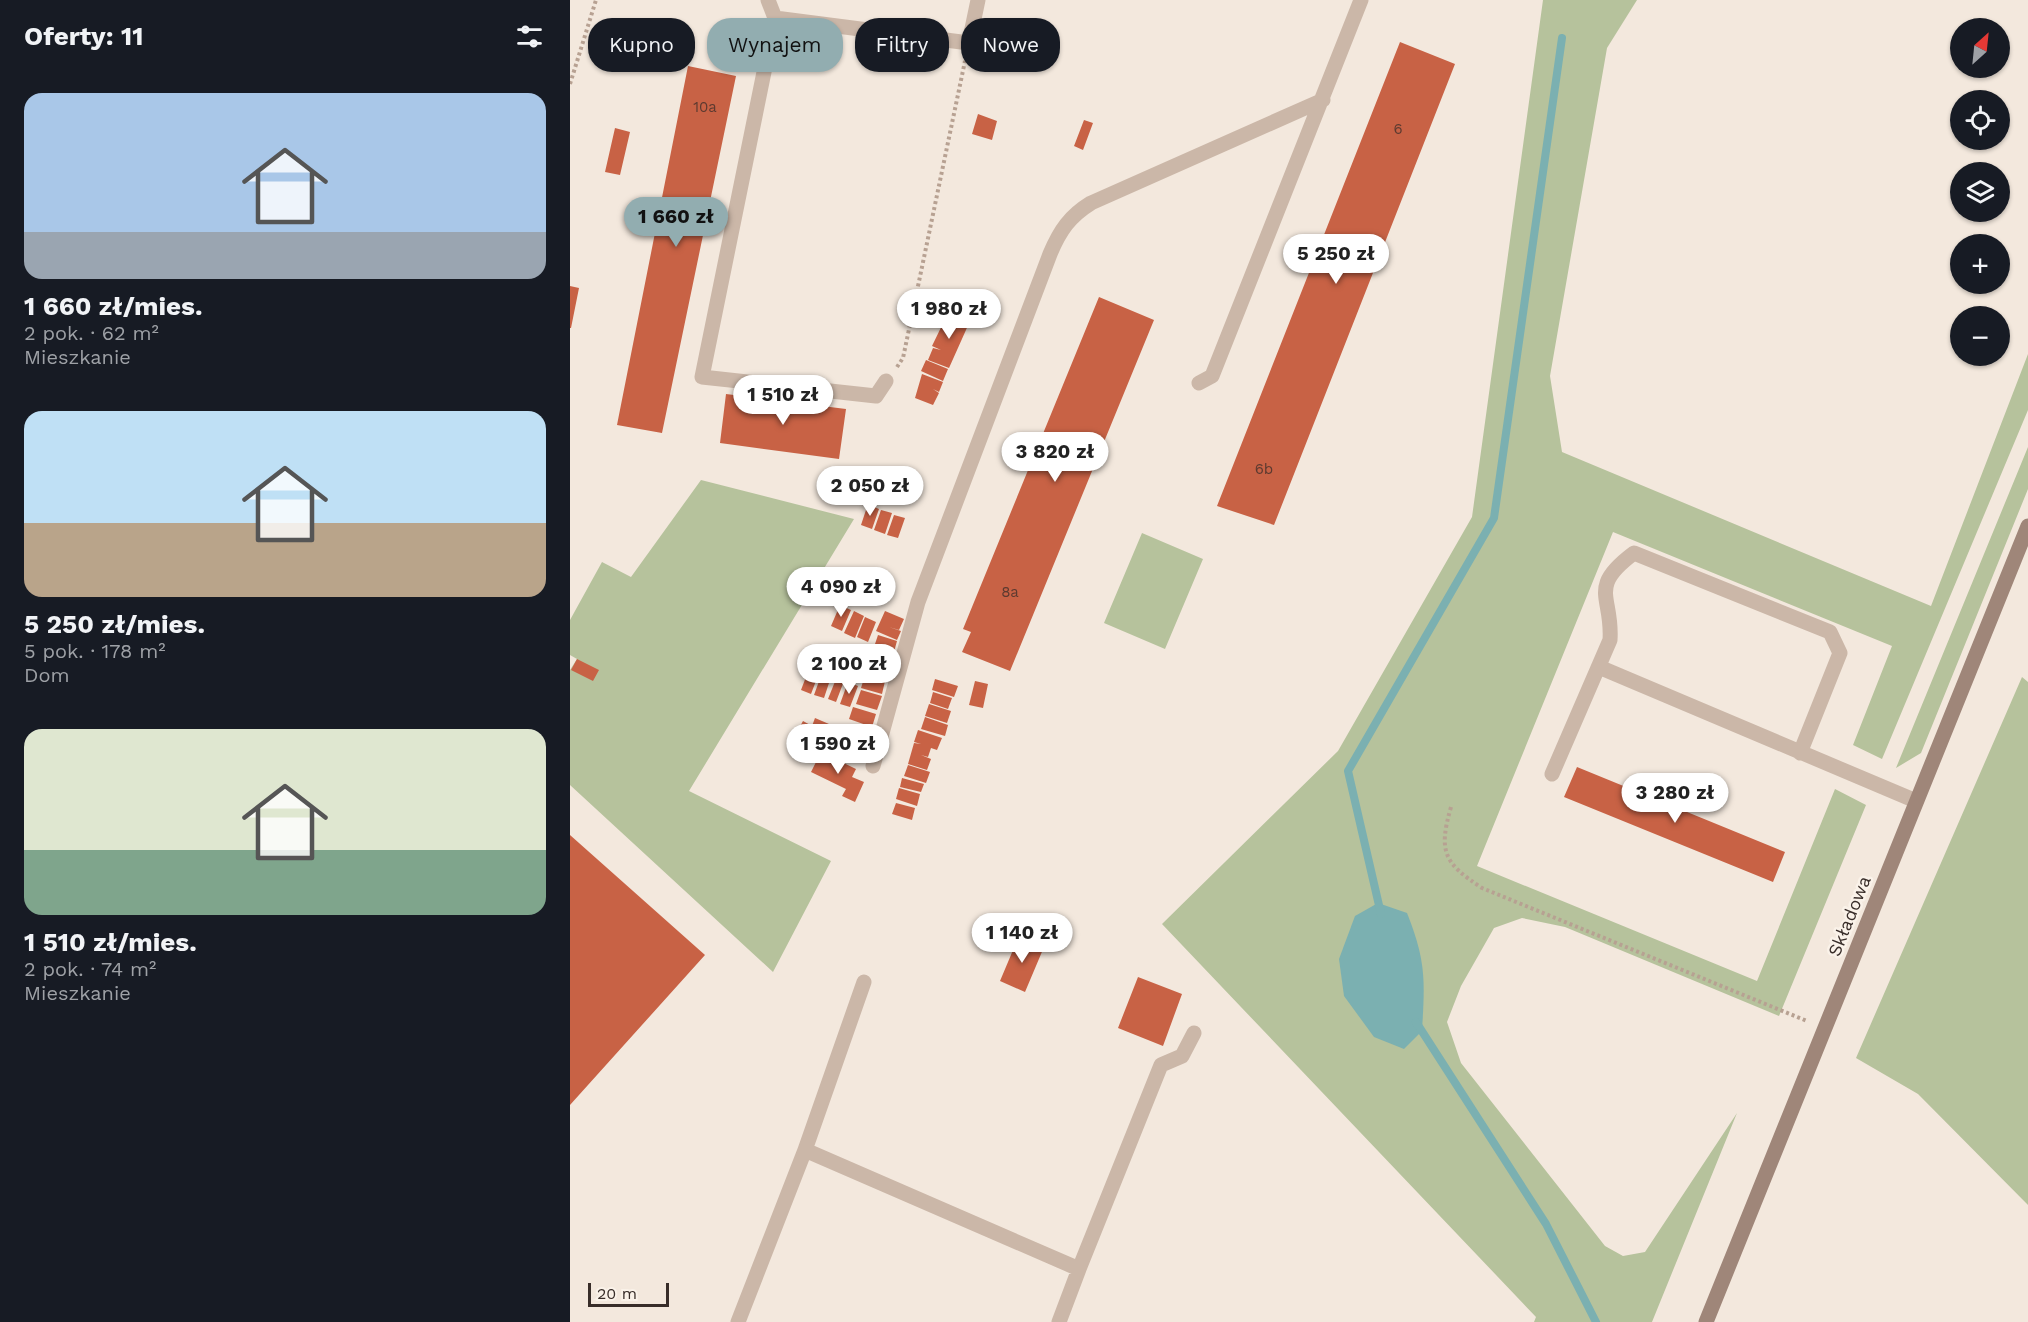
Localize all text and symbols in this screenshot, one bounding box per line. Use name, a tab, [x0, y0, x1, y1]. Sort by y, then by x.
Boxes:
chip: Kupno	[588, 18, 695, 72]
chip: Wynajem	[707, 18, 843, 72]
chip: Filtry	[855, 18, 949, 72]
chip: Nowe	[961, 18, 1060, 72]
north arrow	[1950, 18, 2010, 78]
map controls	[1950, 18, 2010, 366]
icon: filters	[513, 20, 546, 53]
text: Oferty: 11	[24, 21, 144, 51]
button: locate	[1950, 90, 2010, 150]
house number: 10a	[693, 98, 717, 116]
house number: 6	[1393, 120, 1403, 138]
icon: home	[231, 132, 339, 240]
button: layers	[1950, 162, 2010, 222]
pin: 1 660 zł	[614, 197, 738, 248]
text: 1 660 zł	[638, 204, 714, 228]
pin: 5 250 zł	[1274, 234, 1398, 285]
button: +	[1950, 234, 2010, 294]
text: 5 250 zł	[1297, 241, 1375, 265]
pin: 1 980 zł	[887, 289, 1011, 340]
text: 1 660 zł/mies.	[24, 291, 202, 321]
text: 1 980 zł	[911, 296, 987, 320]
button: −	[1950, 306, 2010, 366]
text: 2 pok. · 62 m²	[24, 321, 159, 345]
text: Mieszkanie	[24, 345, 131, 369]
pin: 1 510 zł	[721, 375, 845, 426]
text: 1 510 zł	[747, 382, 819, 406]
pin: 3 820 zł	[993, 432, 1117, 483]
text: 3 820 zł	[1016, 439, 1094, 463]
icon: home	[231, 450, 339, 558]
house number: 6b	[1255, 460, 1273, 478]
pin: 2 050 zł	[808, 466, 932, 517]
text: 2 050 zł	[831, 473, 909, 497]
pin: 4 090 zł	[779, 567, 903, 618]
text: 4 090 zł	[801, 574, 881, 598]
house number: 8a	[1001, 583, 1019, 601]
text: 5 250 zł/mies.	[24, 609, 205, 639]
text: 5 pok. · 178 m²	[24, 639, 166, 663]
pin: 2 100 zł	[787, 644, 911, 695]
text: 2 100 zł	[811, 651, 887, 675]
text: Dom	[24, 663, 69, 687]
pin: 1 590 zł	[776, 724, 900, 775]
text: 1 590 zł	[800, 731, 876, 755]
icon: home	[231, 768, 339, 876]
pin: 3 280 zł	[1613, 773, 1737, 824]
text: 3 280 zł	[1636, 780, 1714, 804]
street label: Składowa	[1823, 873, 1875, 959]
pin: 1 140 zł	[960, 913, 1084, 964]
text: 1 140 zł	[986, 920, 1058, 944]
text: 1 510 zł/mies.	[24, 927, 197, 957]
text: 2 pok. · 74 m²	[24, 957, 156, 981]
text: Mieszkanie	[24, 981, 131, 1005]
scale bar	[588, 1280, 669, 1308]
text: 20 m	[597, 1284, 637, 1303]

